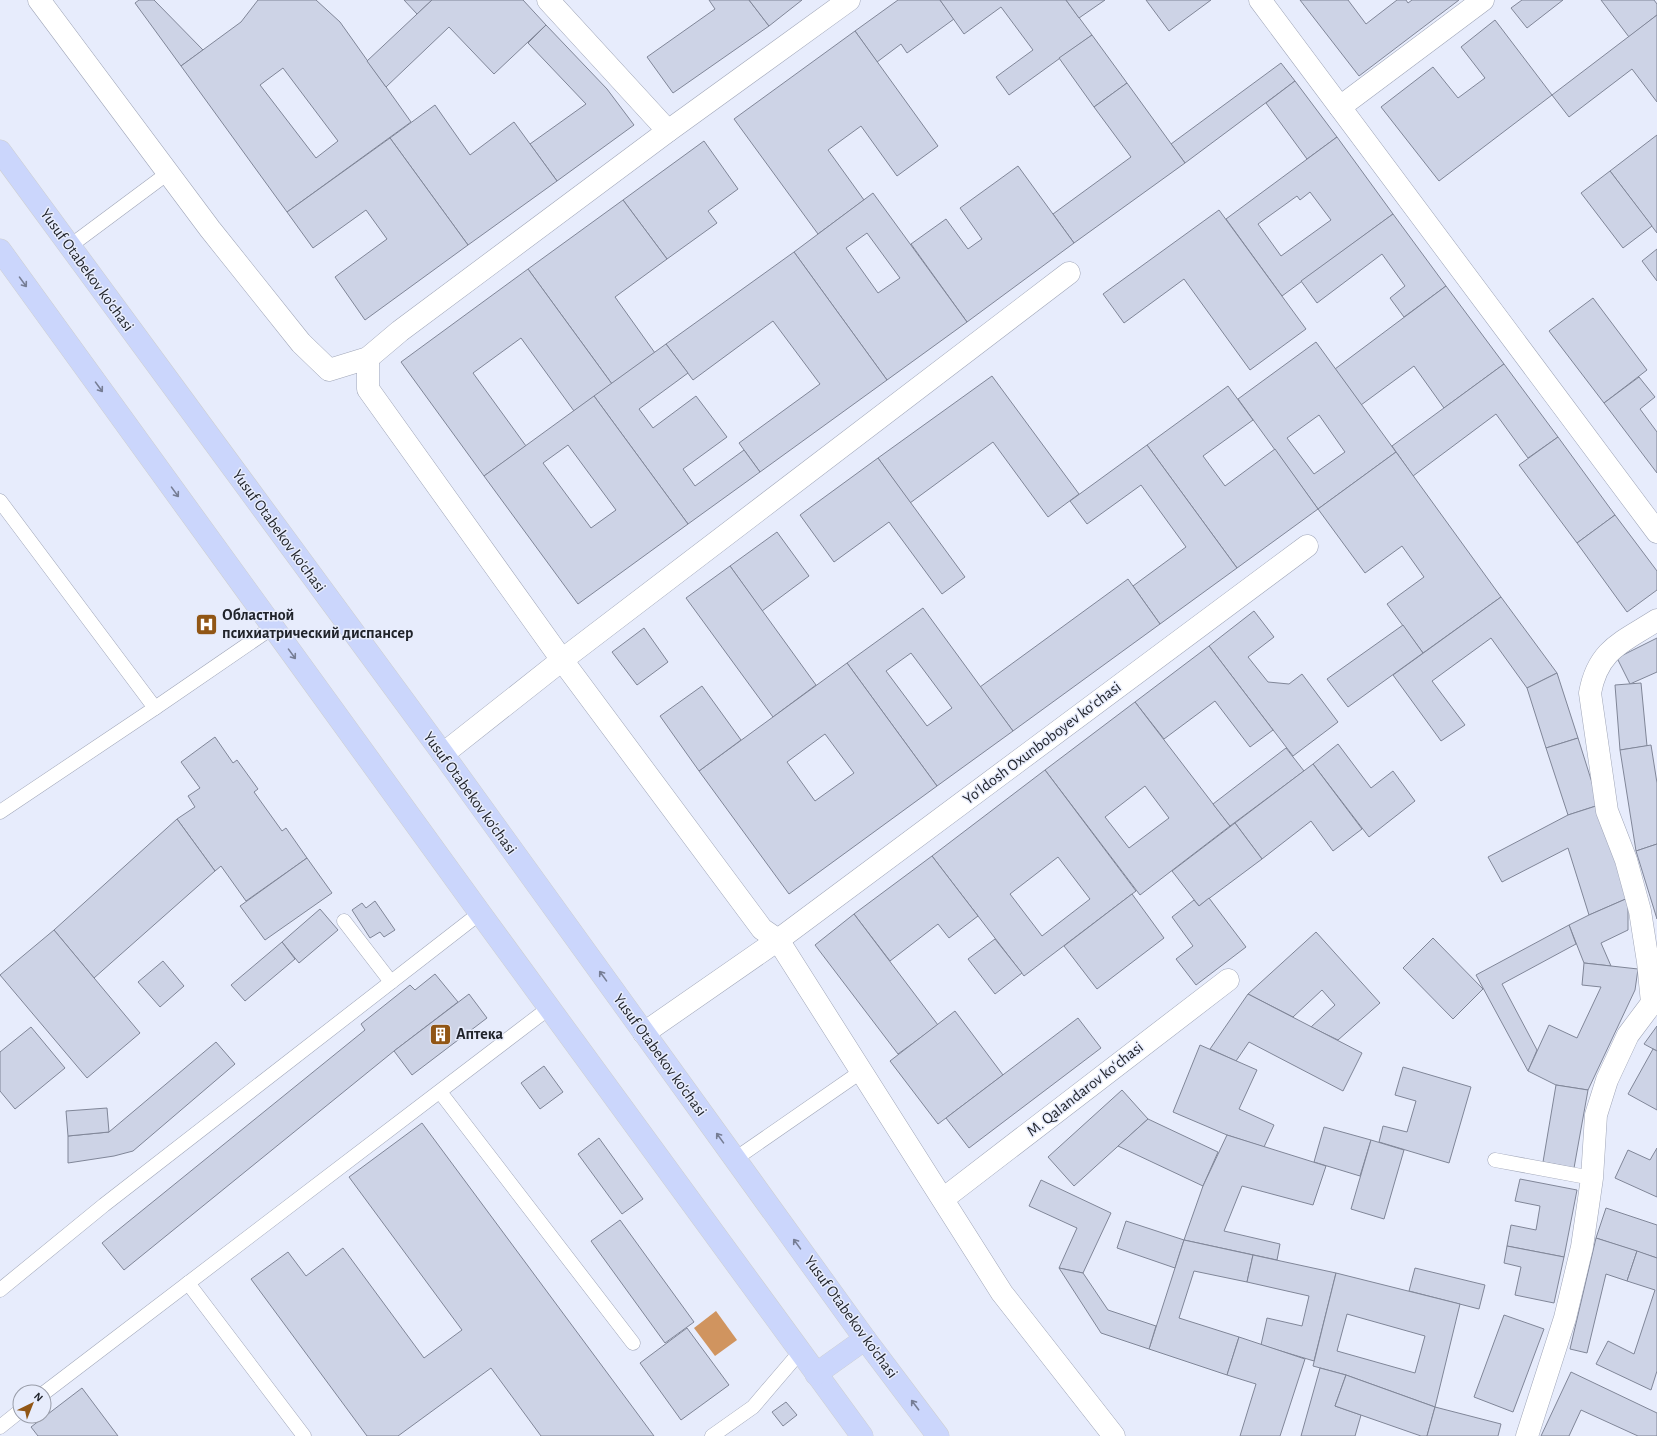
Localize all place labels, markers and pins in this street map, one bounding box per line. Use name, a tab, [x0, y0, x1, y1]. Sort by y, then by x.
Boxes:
place label: Областной психиатрический диспансер	[222, 607, 413, 641]
hospital icon: Областной психиатрический диспансер	[193, 611, 219, 637]
building icon: Аптека	[428, 1021, 454, 1047]
place label: Аптека	[456, 1026, 504, 1042]

